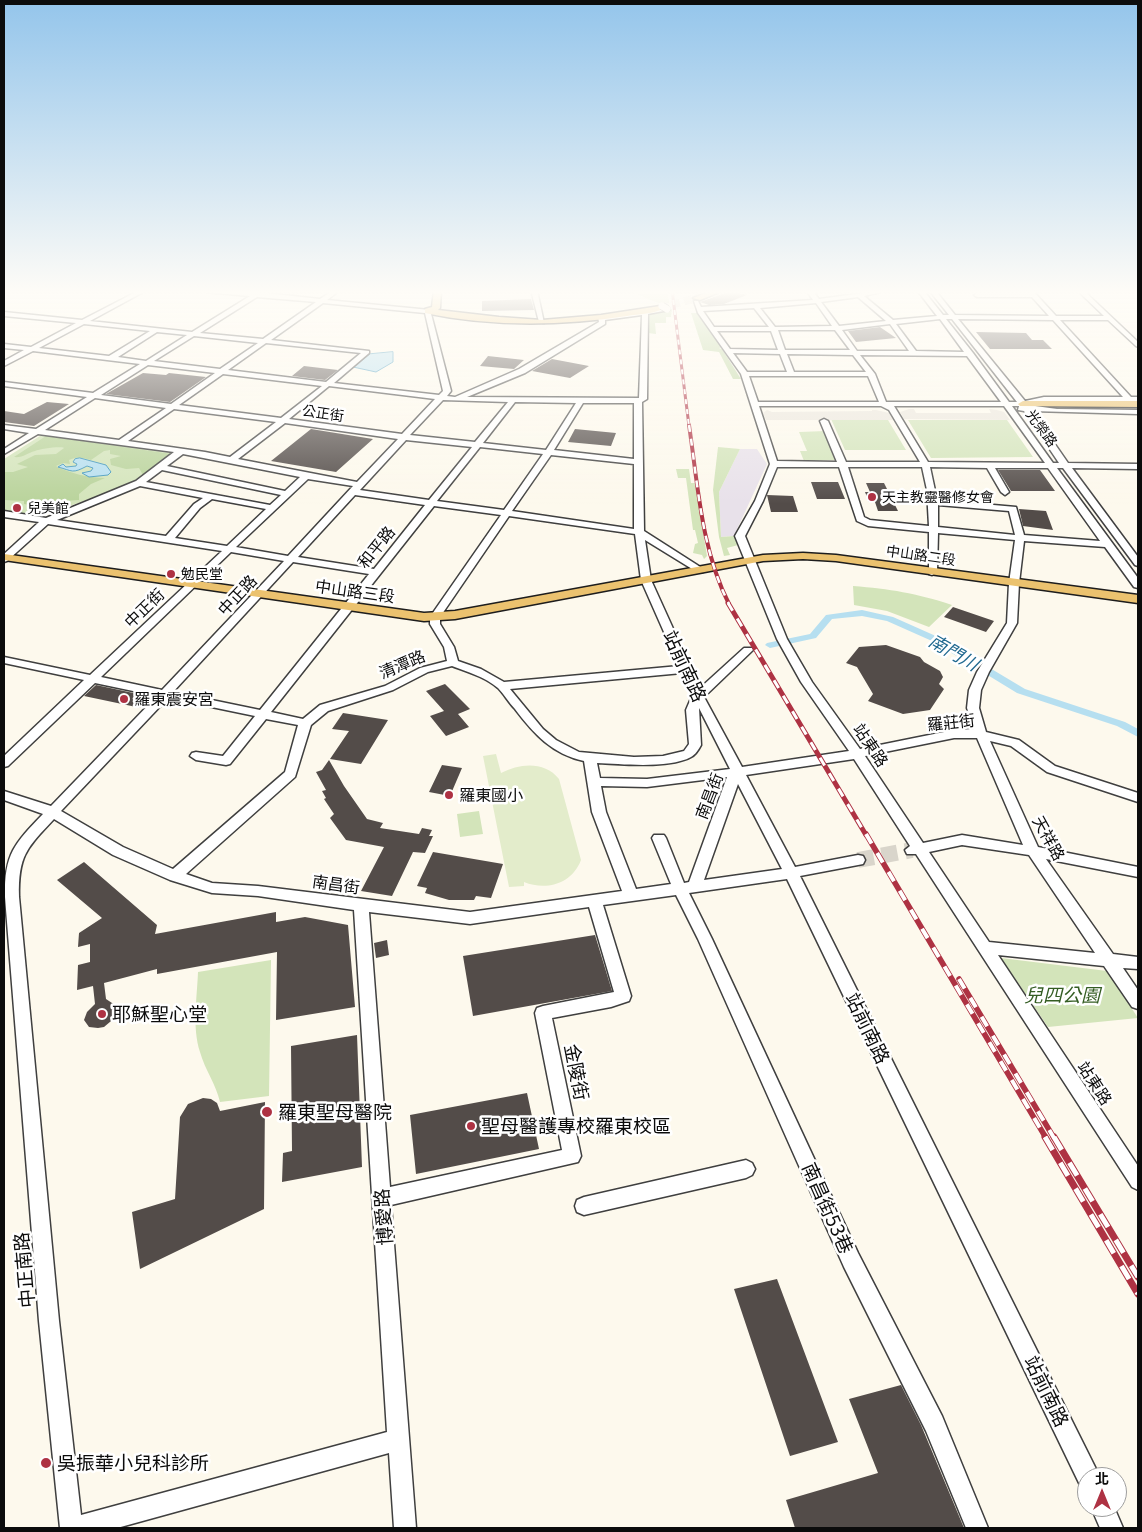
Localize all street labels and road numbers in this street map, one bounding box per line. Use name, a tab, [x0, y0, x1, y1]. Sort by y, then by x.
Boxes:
street label: 公正街	[301, 402, 345, 424]
street label: 光榮路	[1023, 406, 1061, 450]
street label: 和平路	[353, 522, 399, 572]
street label: 中山路二段	[885, 542, 957, 568]
street label: 中正路	[214, 571, 260, 619]
street label: 中山路三段	[314, 576, 396, 606]
street label: 中正街	[120, 584, 168, 632]
street label: 站前南路	[659, 627, 711, 705]
street label: 清潭路	[376, 646, 428, 682]
street label: 羅莊街	[926, 710, 976, 734]
street label: 站東路	[850, 720, 892, 770]
street label: 南昌街	[691, 770, 727, 822]
street label: 天祥路	[1029, 812, 1069, 864]
street label: 南昌街	[311, 871, 361, 897]
street label: 站前南路	[841, 989, 895, 1067]
street label: 金陵街	[560, 1042, 594, 1102]
street label: 站東路	[1074, 1058, 1116, 1108]
street label: 南昌街53巷	[798, 1159, 858, 1257]
street label: 博愛路	[370, 1188, 396, 1246]
street label: 中正南路	[9, 1231, 39, 1309]
street label: 站前南路	[1020, 1352, 1074, 1430]

